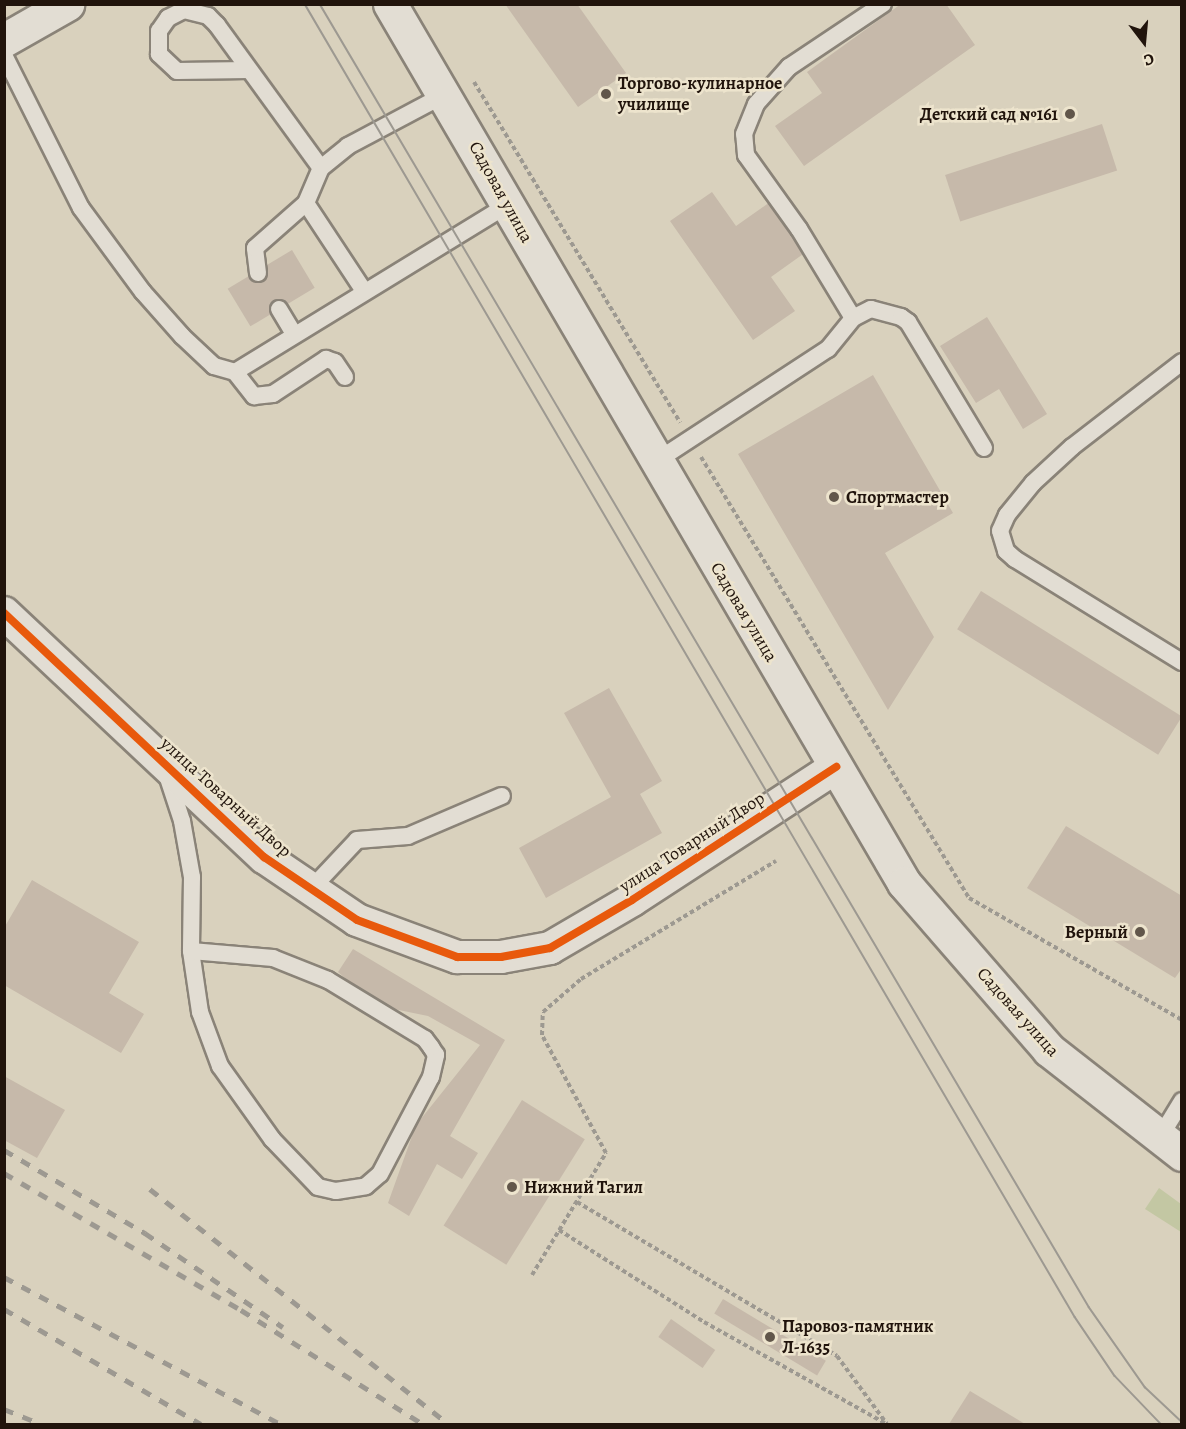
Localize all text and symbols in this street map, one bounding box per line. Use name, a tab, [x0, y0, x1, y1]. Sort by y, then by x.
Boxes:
north arrow	[1114, 12, 1174, 72]
text: С	[1141, 47, 1157, 71]
place label: Торгово-кулинарное училище	[618, 73, 782, 116]
marker: Торгово-кулинарное училище	[599, 87, 613, 101]
place label: Детский сад №161	[920, 103, 1058, 125]
marker: Детский сад №161	[1063, 107, 1077, 121]
street label: Садовая улица	[464, 138, 538, 246]
place label: Спортмастер	[846, 486, 949, 508]
marker: Спортмастер	[827, 490, 841, 504]
street label: Садовая улица	[706, 558, 782, 666]
street label: улица Товарный Двор	[156, 732, 296, 862]
street label: улица Товарный Двор	[615, 787, 769, 897]
place label: Верный	[1065, 921, 1128, 943]
marker: Верный	[1133, 925, 1147, 939]
street label: Садовая улица	[972, 963, 1064, 1061]
place label: Нижний Тагил	[524, 1176, 643, 1198]
marker: Нижний Тагил	[505, 1180, 519, 1194]
place label: Паровоз-памятник Л-1635	[782, 1316, 934, 1358]
marker: Паровоз-памятник Л-1635	[763, 1330, 777, 1344]

